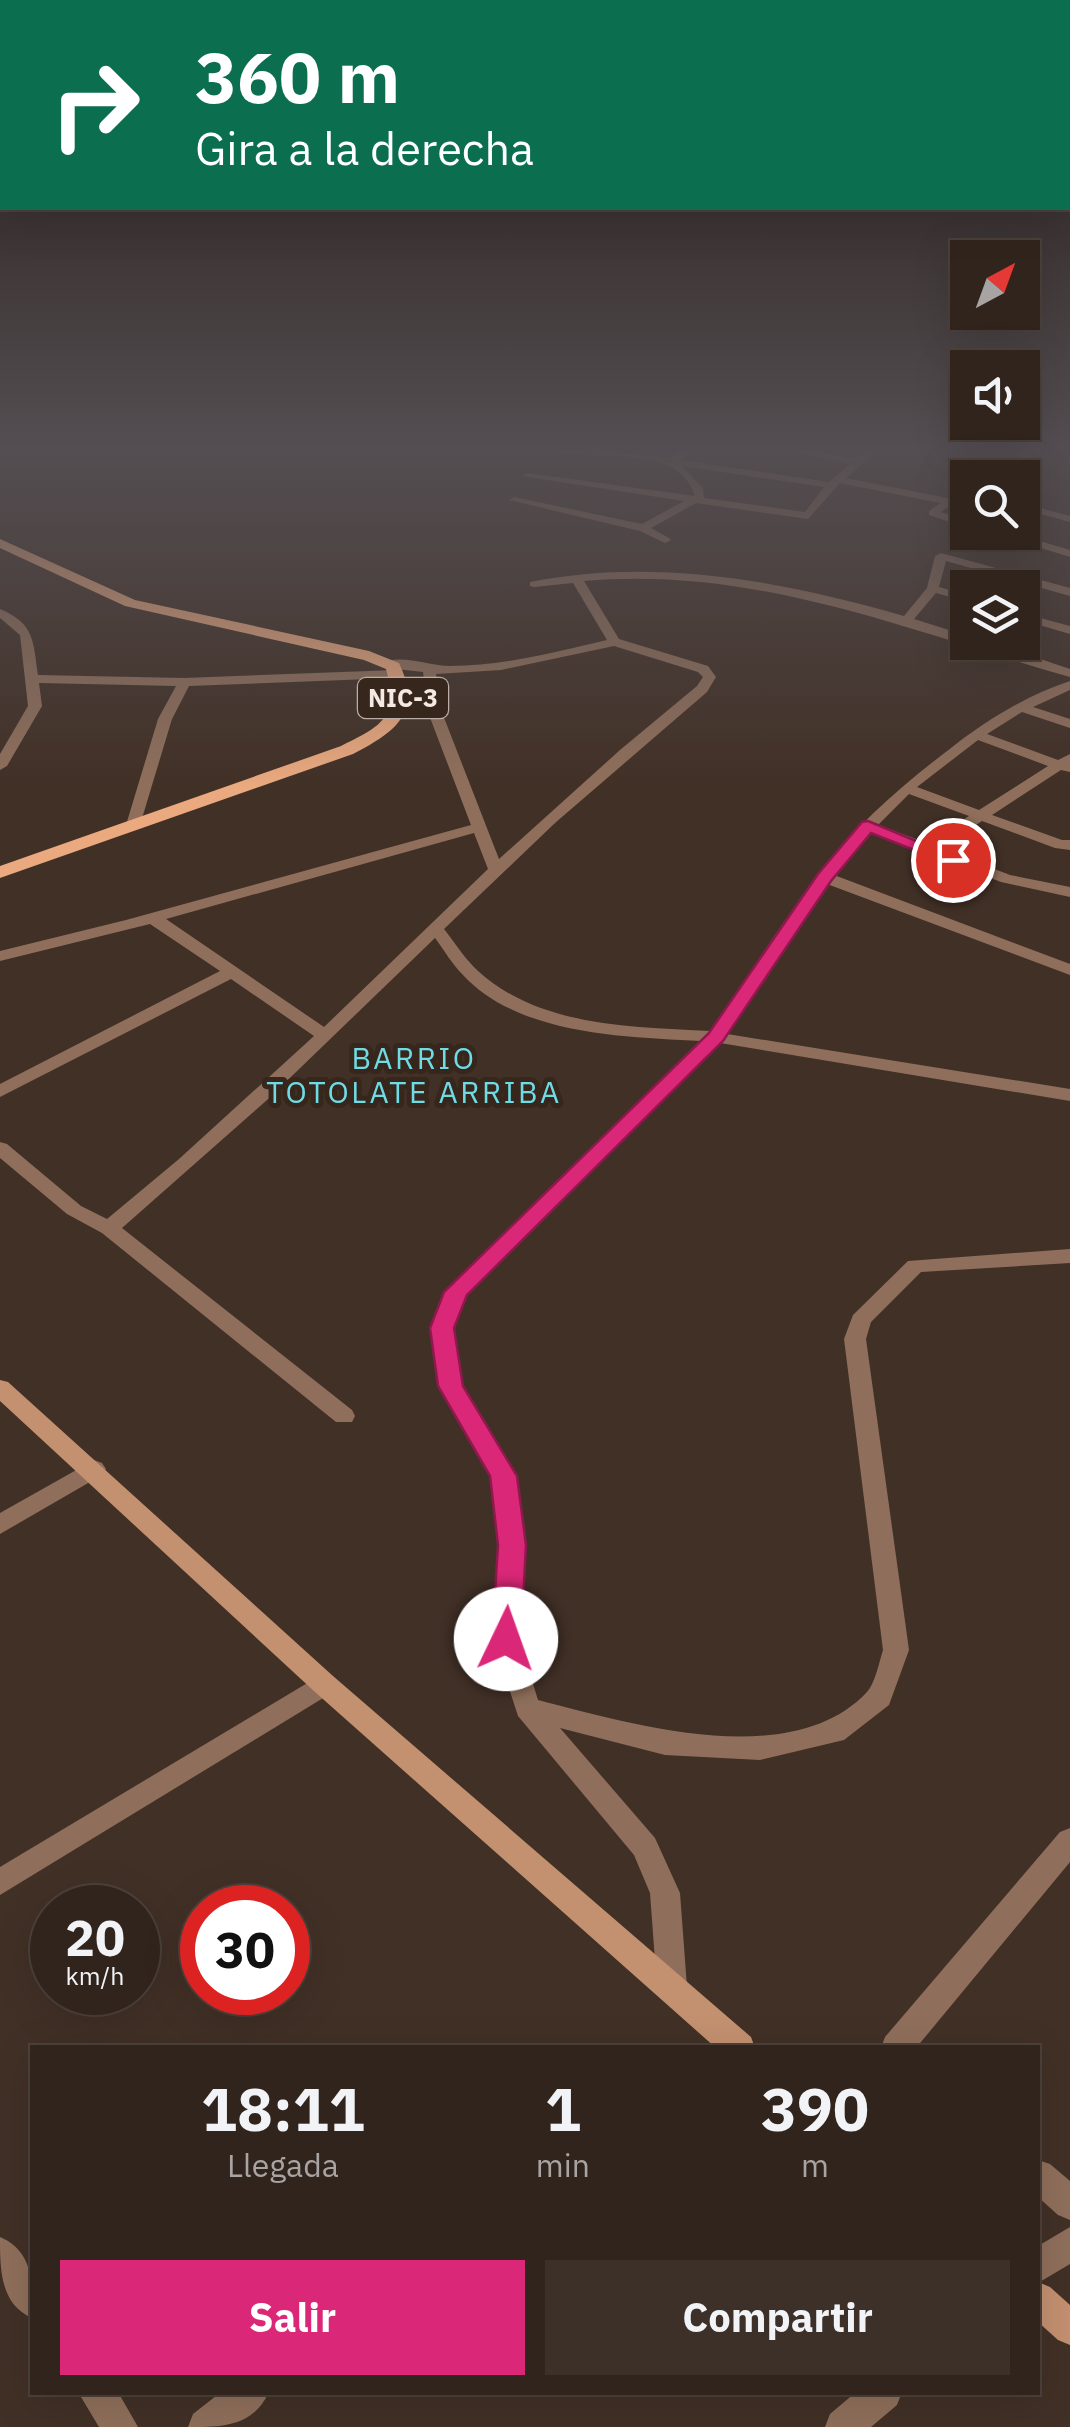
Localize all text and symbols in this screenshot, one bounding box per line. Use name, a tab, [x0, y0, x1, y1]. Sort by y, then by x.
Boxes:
text: 360 m	[195, 31, 400, 122]
icon: right	[30, 40, 160, 170]
text: Gira a la derecha	[195, 119, 534, 177]
north arrow	[950, 240, 1040, 330]
map controls	[950, 240, 1040, 660]
button: sound	[950, 350, 1040, 440]
button: search	[950, 460, 1040, 550]
button: layers	[950, 570, 1040, 660]
road number: NIC-3	[358, 678, 448, 718]
pin	[911, 818, 996, 903]
icon: arrive	[926, 833, 981, 888]
district label: BARRIO TOTOLATE ARRIBA	[266, 1038, 562, 1111]
position arrow	[454, 1587, 558, 1691]
speed limit sign: 30	[180, 1885, 310, 2015]
text: 20	[65, 1905, 125, 1970]
text: km/h	[66, 1959, 124, 1992]
text: 18:11	[201, 2069, 365, 2148]
text: 1	[545, 2069, 581, 2148]
text: 390	[761, 2069, 869, 2148]
text: Llegada	[227, 2144, 339, 2186]
text: min	[536, 2144, 590, 2186]
text: m	[801, 2144, 829, 2186]
button: Salir	[60, 2260, 525, 2375]
button: Compartir	[545, 2260, 1010, 2375]

